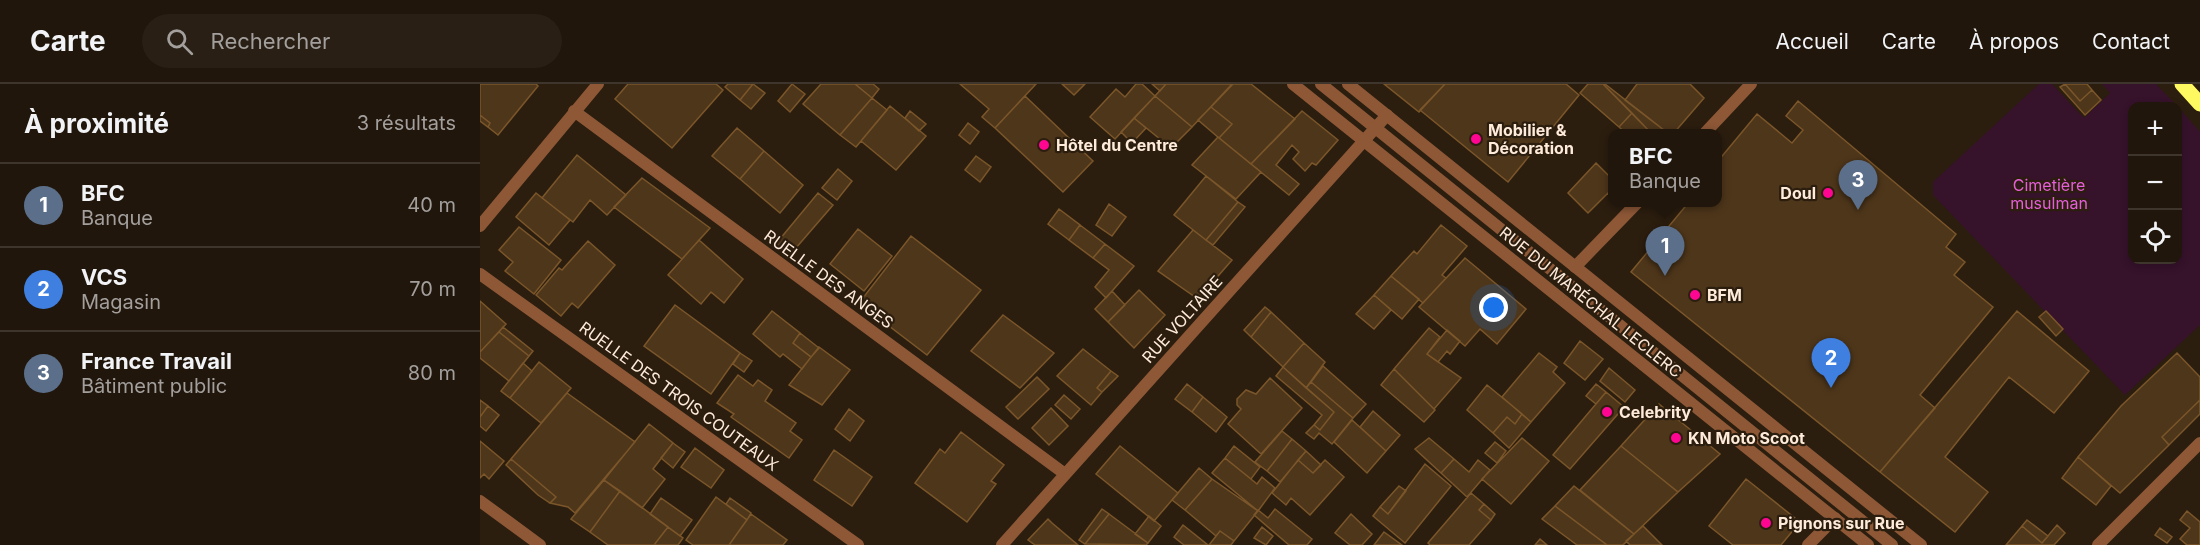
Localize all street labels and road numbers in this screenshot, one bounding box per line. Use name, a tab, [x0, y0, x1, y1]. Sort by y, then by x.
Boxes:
street label: RUE DU MARÉCHAL LECLERC	[1496, 222, 1686, 382]
street label: RUELLE DES ANGES	[760, 225, 898, 333]
street label: RUE VOLTAIRE	[1138, 271, 1226, 367]
street label: RUELLE DES TROIS COUTEAUX	[576, 317, 783, 475]

